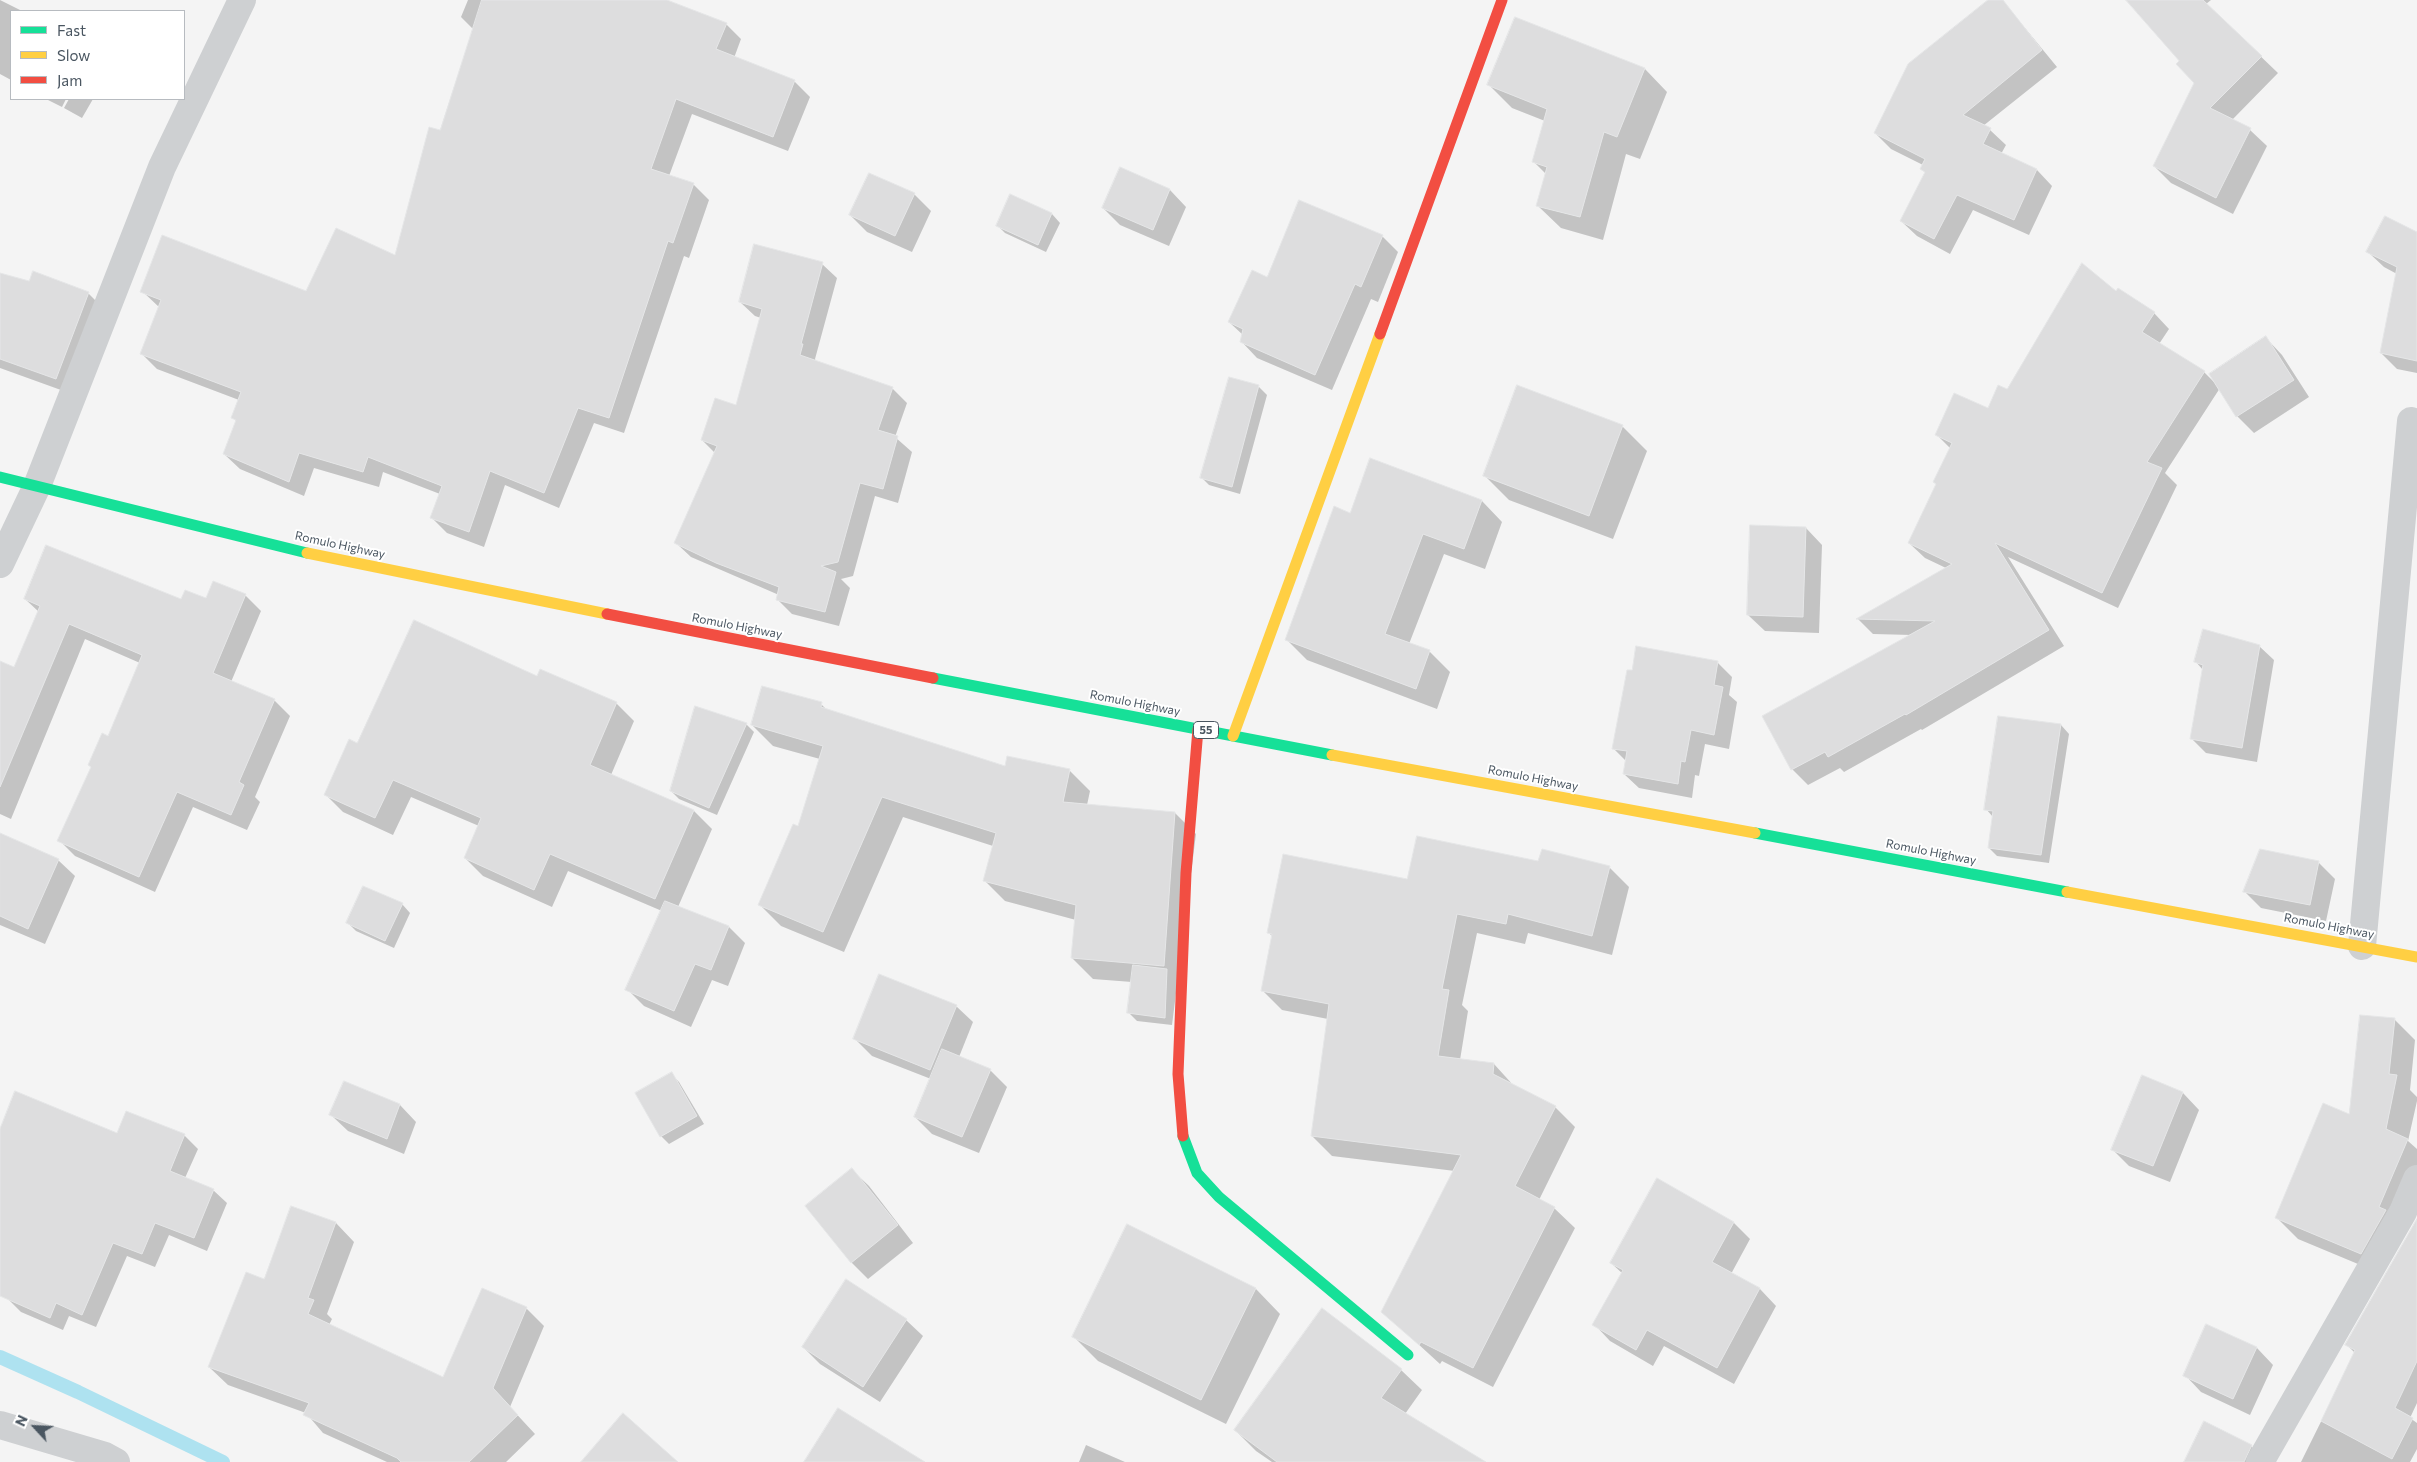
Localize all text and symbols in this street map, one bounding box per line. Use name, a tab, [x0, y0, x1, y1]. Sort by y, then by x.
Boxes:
legend	[10, 10, 185, 100]
text: Fast	[57, 21, 86, 39]
text: Slow	[57, 46, 90, 64]
text: Jam	[57, 71, 82, 89]
street label: Romulo Highway	[294, 528, 386, 562]
street label: Romulo Highway	[691, 610, 783, 642]
street label: Romulo Highway	[1089, 687, 1181, 719]
road number: 55	[1194, 722, 1218, 738]
street label: Romulo Highway	[1487, 762, 1579, 794]
street label: Romulo Highway	[1885, 836, 1977, 868]
street label: Romulo Highway	[2283, 910, 2375, 942]
north arrow	[10, 1402, 60, 1452]
text: N	[11, 1412, 31, 1429]

